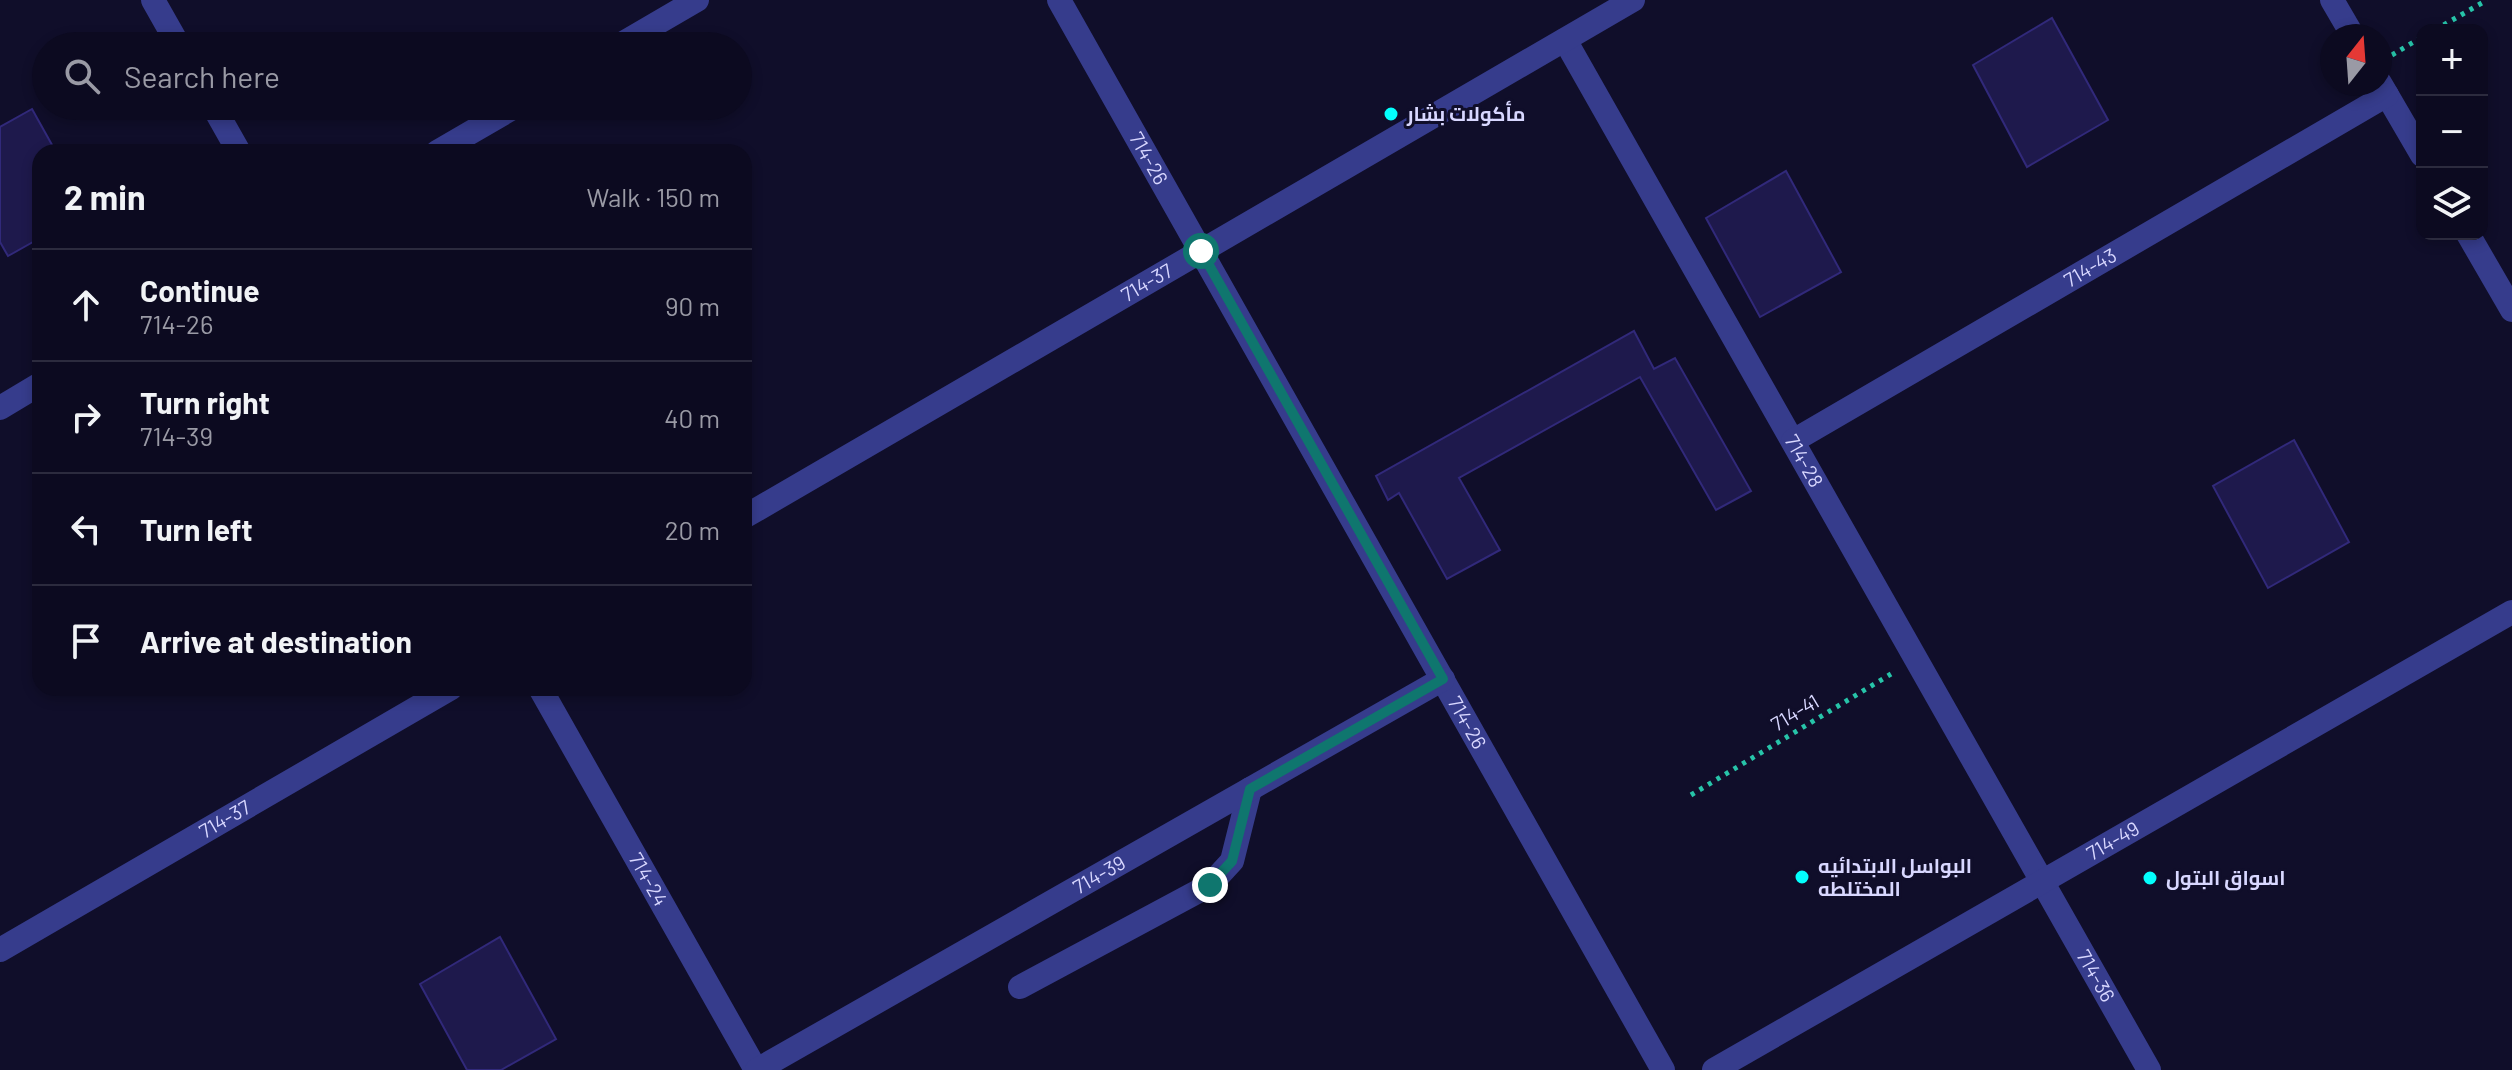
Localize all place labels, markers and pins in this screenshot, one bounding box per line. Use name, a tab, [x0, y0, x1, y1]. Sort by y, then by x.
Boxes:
place label: مأكولات بشار	[1406, 100, 1525, 126]
marker: مأكولات بشار	[1382, 105, 1400, 123]
place label: البواسل الابتدائيه المختلطه	[1818, 853, 1972, 900]
place label: اسواق البتول	[2166, 865, 2286, 891]
marker: البواسل الابتدائيه المختلطه	[1793, 868, 1811, 886]
marker: اسواق البتول	[2141, 869, 2159, 887]

